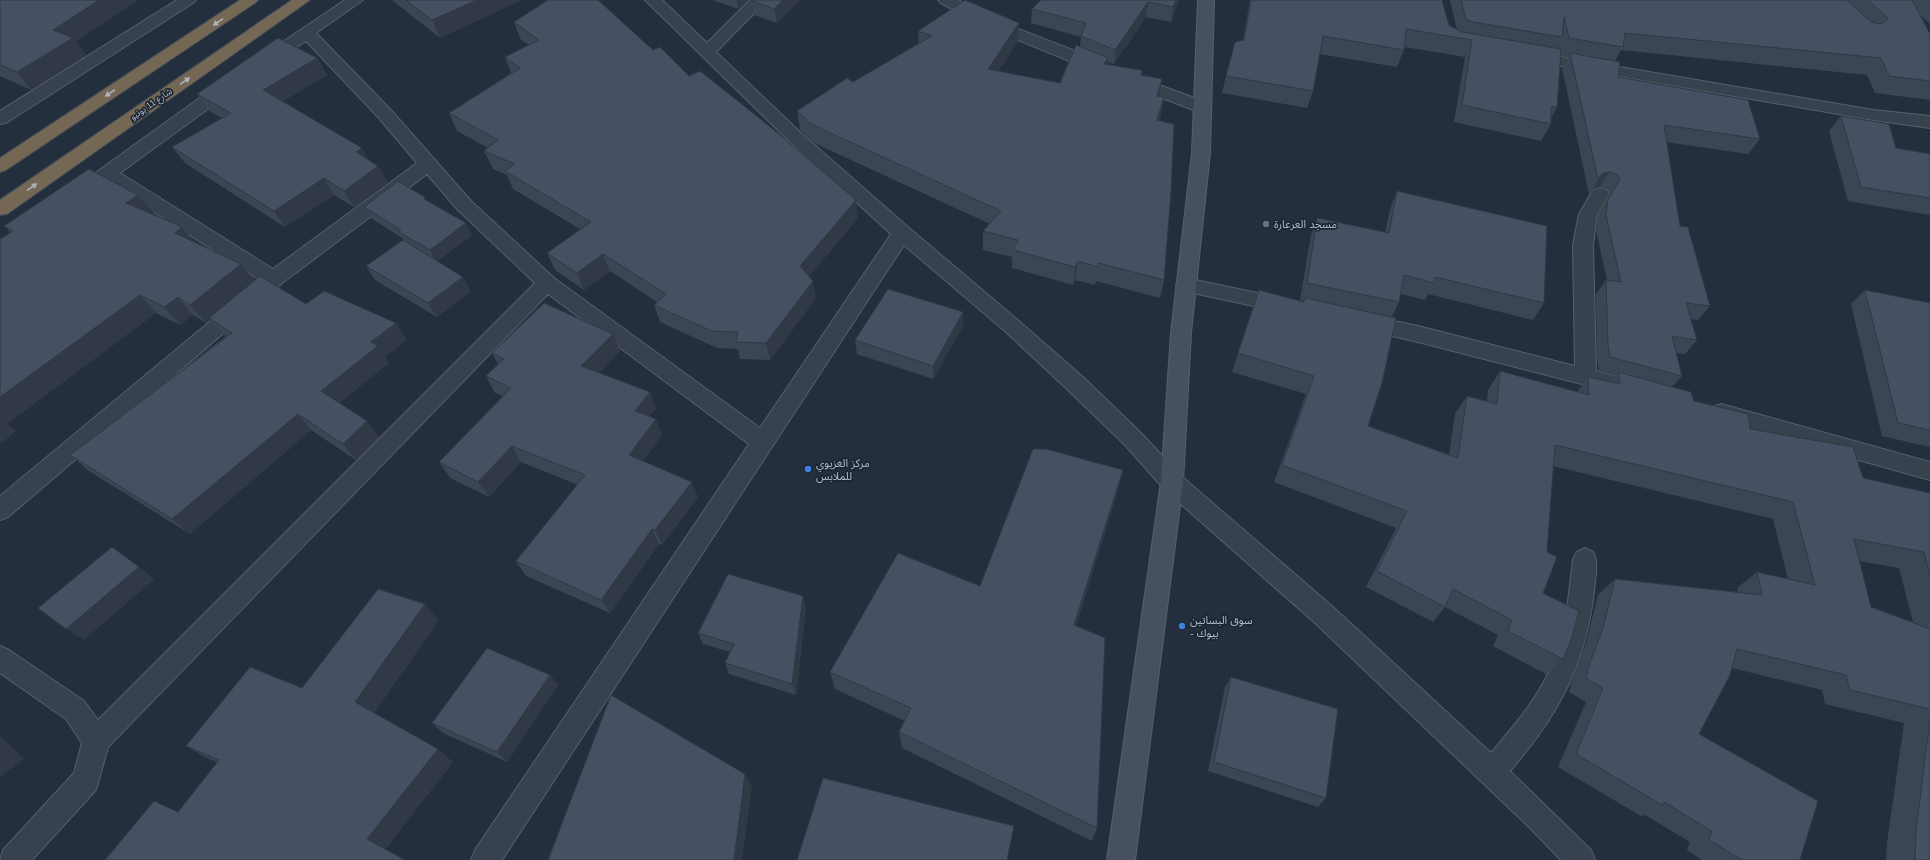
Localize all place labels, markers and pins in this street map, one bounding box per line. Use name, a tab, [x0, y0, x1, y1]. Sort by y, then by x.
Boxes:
place label: مسجد العرعارة	[1274, 218, 1337, 231]
marker: مسجد العرعارة	[1261, 219, 1271, 229]
place label: مركز الغزيوي للملابس	[816, 457, 870, 483]
marker: مركز الغزيوي للملابس	[803, 464, 813, 474]
place label: سوق البساتين - بيوك	[1190, 614, 1253, 640]
marker: سوق البساتين - بيوك	[1177, 621, 1187, 631]

